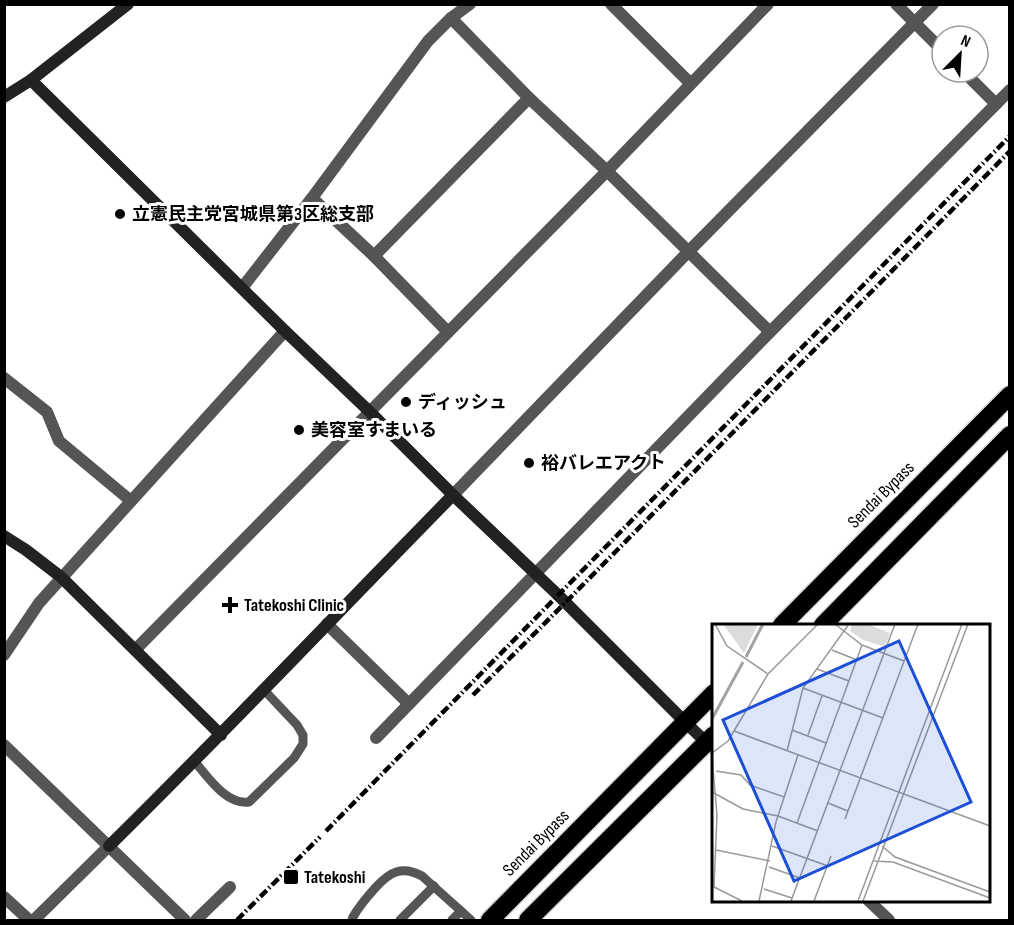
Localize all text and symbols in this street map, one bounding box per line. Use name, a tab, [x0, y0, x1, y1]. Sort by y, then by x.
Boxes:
north arrow	[930, 24, 990, 84]
text: N	[958, 31, 973, 52]
place label: 立憲民主党宮城県第3区総支部	[132, 204, 374, 225]
marker: 立憲民主党宮城県第3区総支部	[113, 207, 127, 221]
place label: ディッシュ	[418, 392, 507, 413]
marker: ディッシュ	[399, 395, 413, 409]
place label: 美容室すまいる	[311, 420, 437, 441]
marker: 美容室すまいる	[292, 423, 306, 437]
place label: 裕バレエアクト	[541, 453, 666, 474]
marker: 裕バレエアクト	[522, 456, 536, 470]
street label: Sendai Bypass	[843, 457, 919, 533]
place label: Tatekoshi Clinic	[244, 595, 344, 616]
marker: Tatekoshi Clinic	[221, 596, 239, 614]
inset map	[712, 624, 990, 901]
street label: Sendai Bypass	[498, 805, 574, 881]
place label: Tatekoshi	[304, 867, 365, 888]
marker: Tatekoshi	[282, 868, 300, 886]

